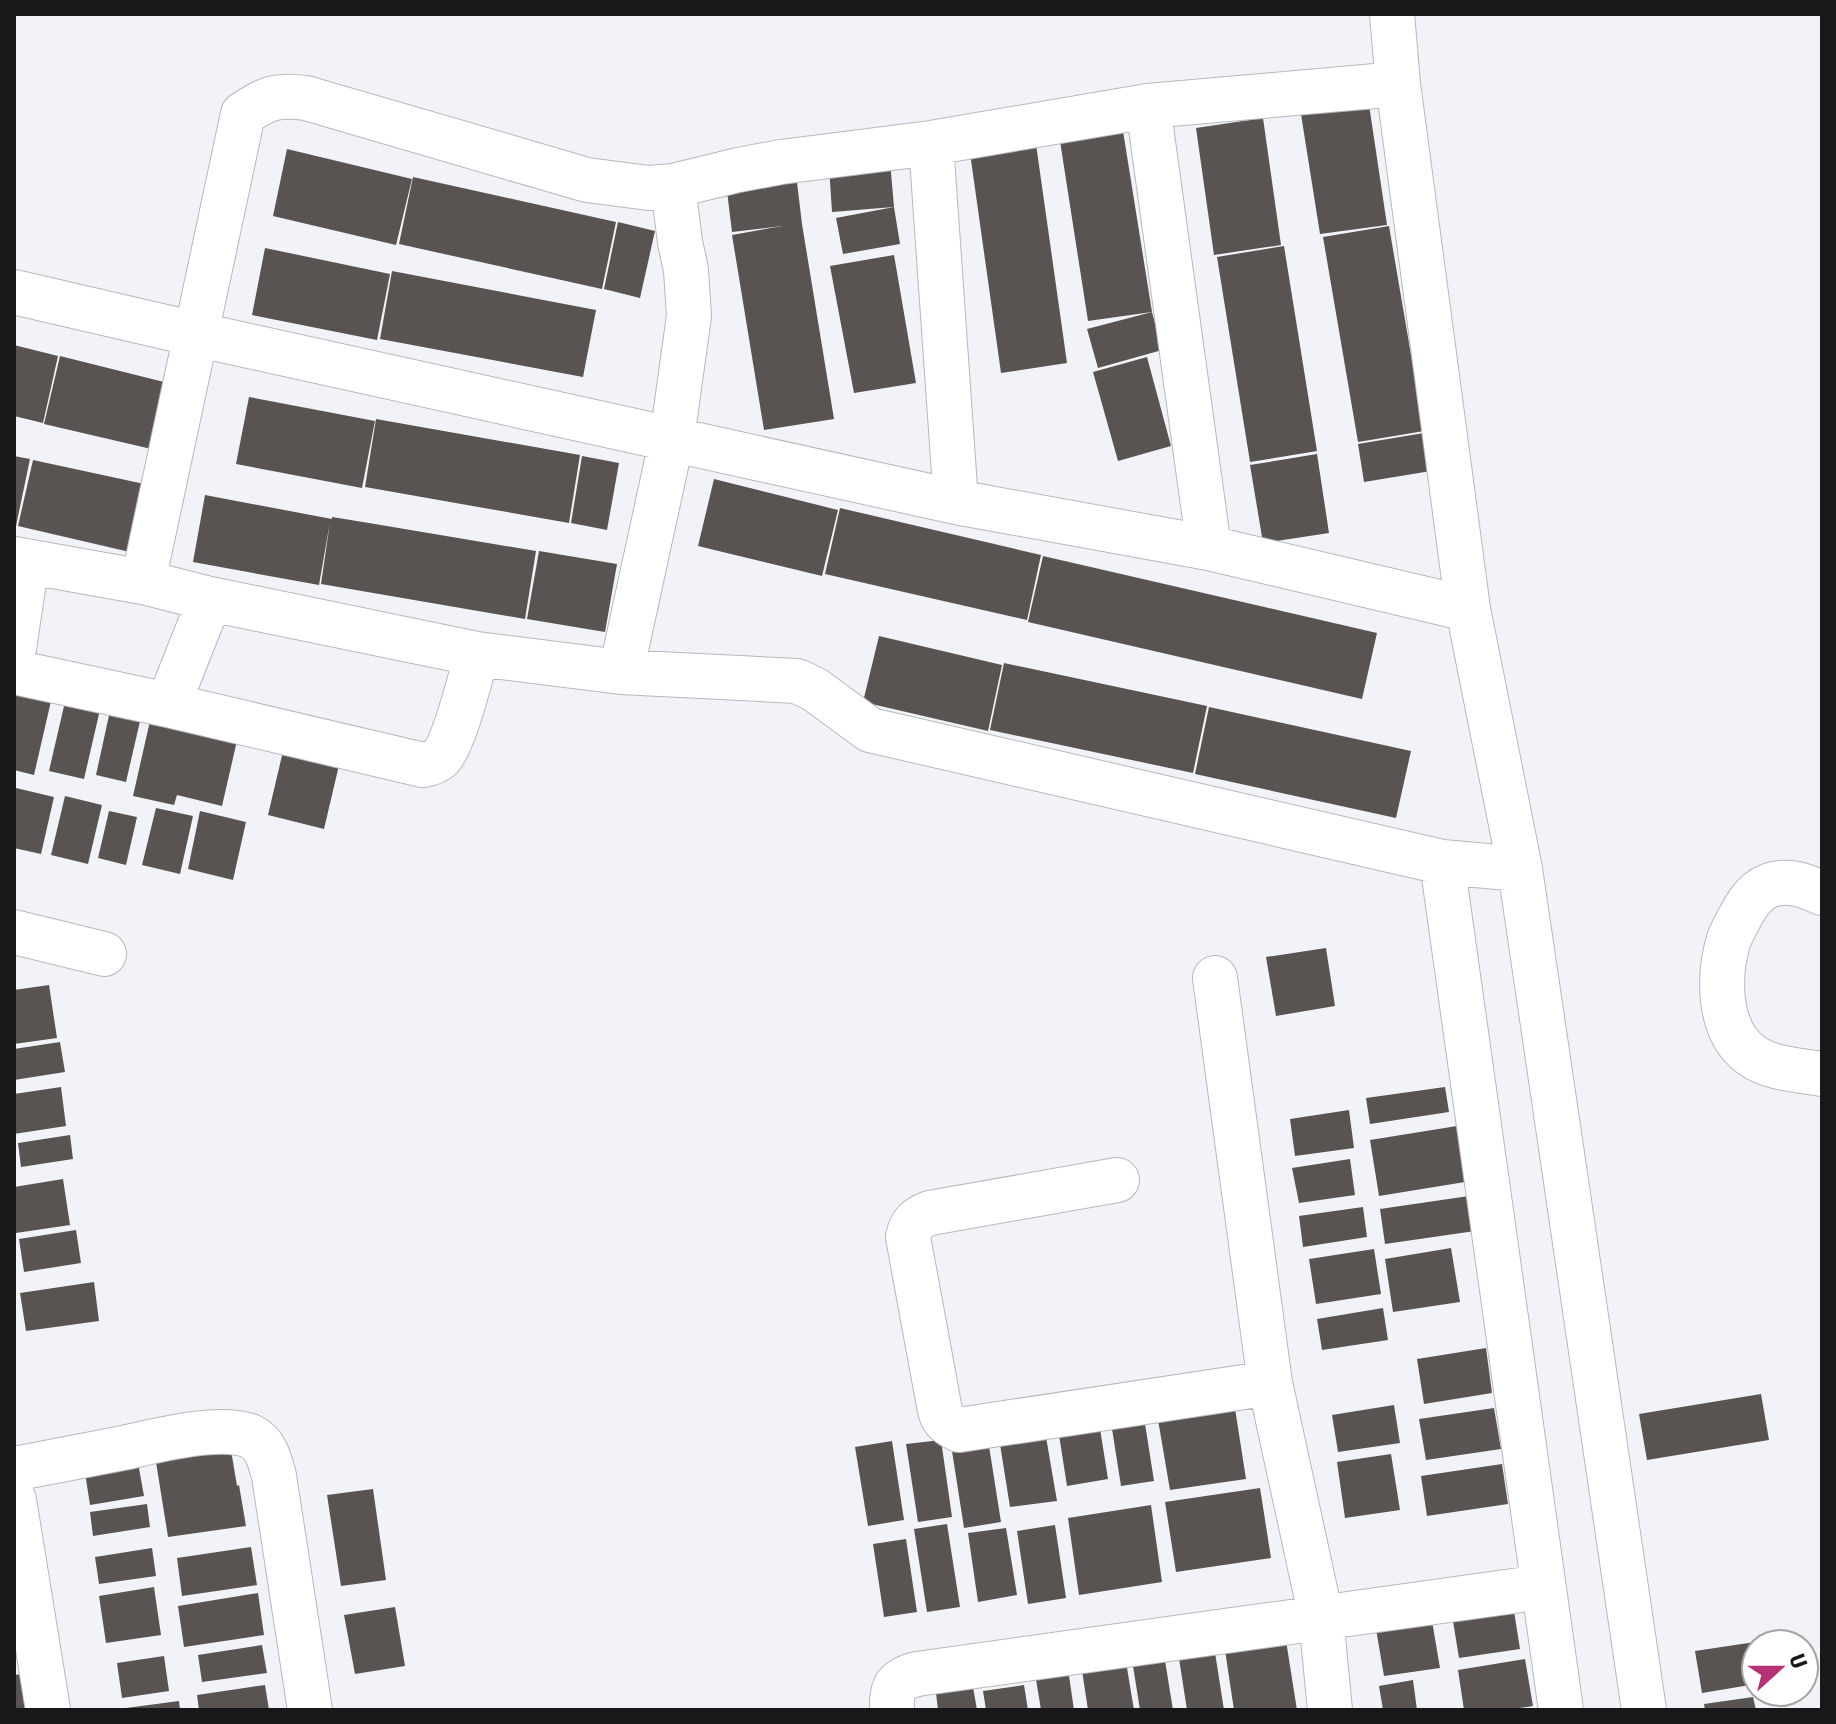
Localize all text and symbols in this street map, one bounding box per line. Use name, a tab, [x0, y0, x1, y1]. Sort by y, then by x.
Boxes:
north arrow	[1740, 1628, 1820, 1708]
text: U	[1783, 1650, 1813, 1672]

